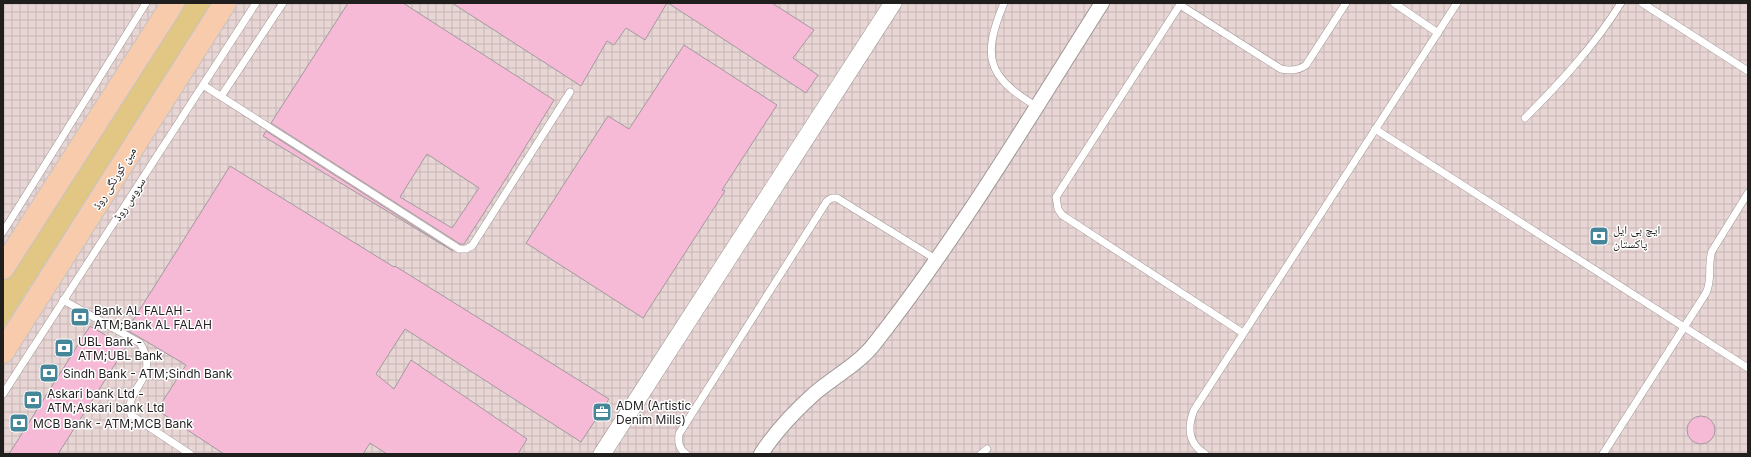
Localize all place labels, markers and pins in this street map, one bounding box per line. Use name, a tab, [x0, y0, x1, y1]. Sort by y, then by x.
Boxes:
place label: ایچ بی ایل پاکستان	[1613, 222, 1660, 251]
bank icon: ایچ بی ایل پاکستان	[1588, 225, 1610, 247]
place label: Bank AL FALAH - ATM;Bank AL FALAH	[94, 303, 212, 332]
bank icon: Bank AL FALAH - ATM;Bank AL FALAH	[69, 306, 91, 328]
place label: UBL Bank - ATM;UBL Bank	[78, 334, 163, 363]
bank icon: UBL Bank - ATM;UBL Bank	[53, 337, 75, 359]
bank icon: Sindh Bank - ATM;Sindh Bank	[38, 362, 60, 384]
place label: Sindh Bank - ATM;Sindh Bank	[63, 366, 233, 381]
place label: Askari bank Ltd - ATM;Askari bank Ltd	[47, 386, 164, 415]
bank icon: Askari bank Ltd - ATM;Askari bank Ltd	[22, 389, 44, 411]
place label: ADM (Artistic Denim Mills)	[616, 398, 692, 427]
office icon: ADM (Artistic Denim Mills)	[591, 401, 613, 423]
bank icon: MCB Bank - ATM;MCB Bank	[8, 412, 30, 434]
place label: MCB Bank - ATM;MCB Bank	[33, 416, 193, 431]

